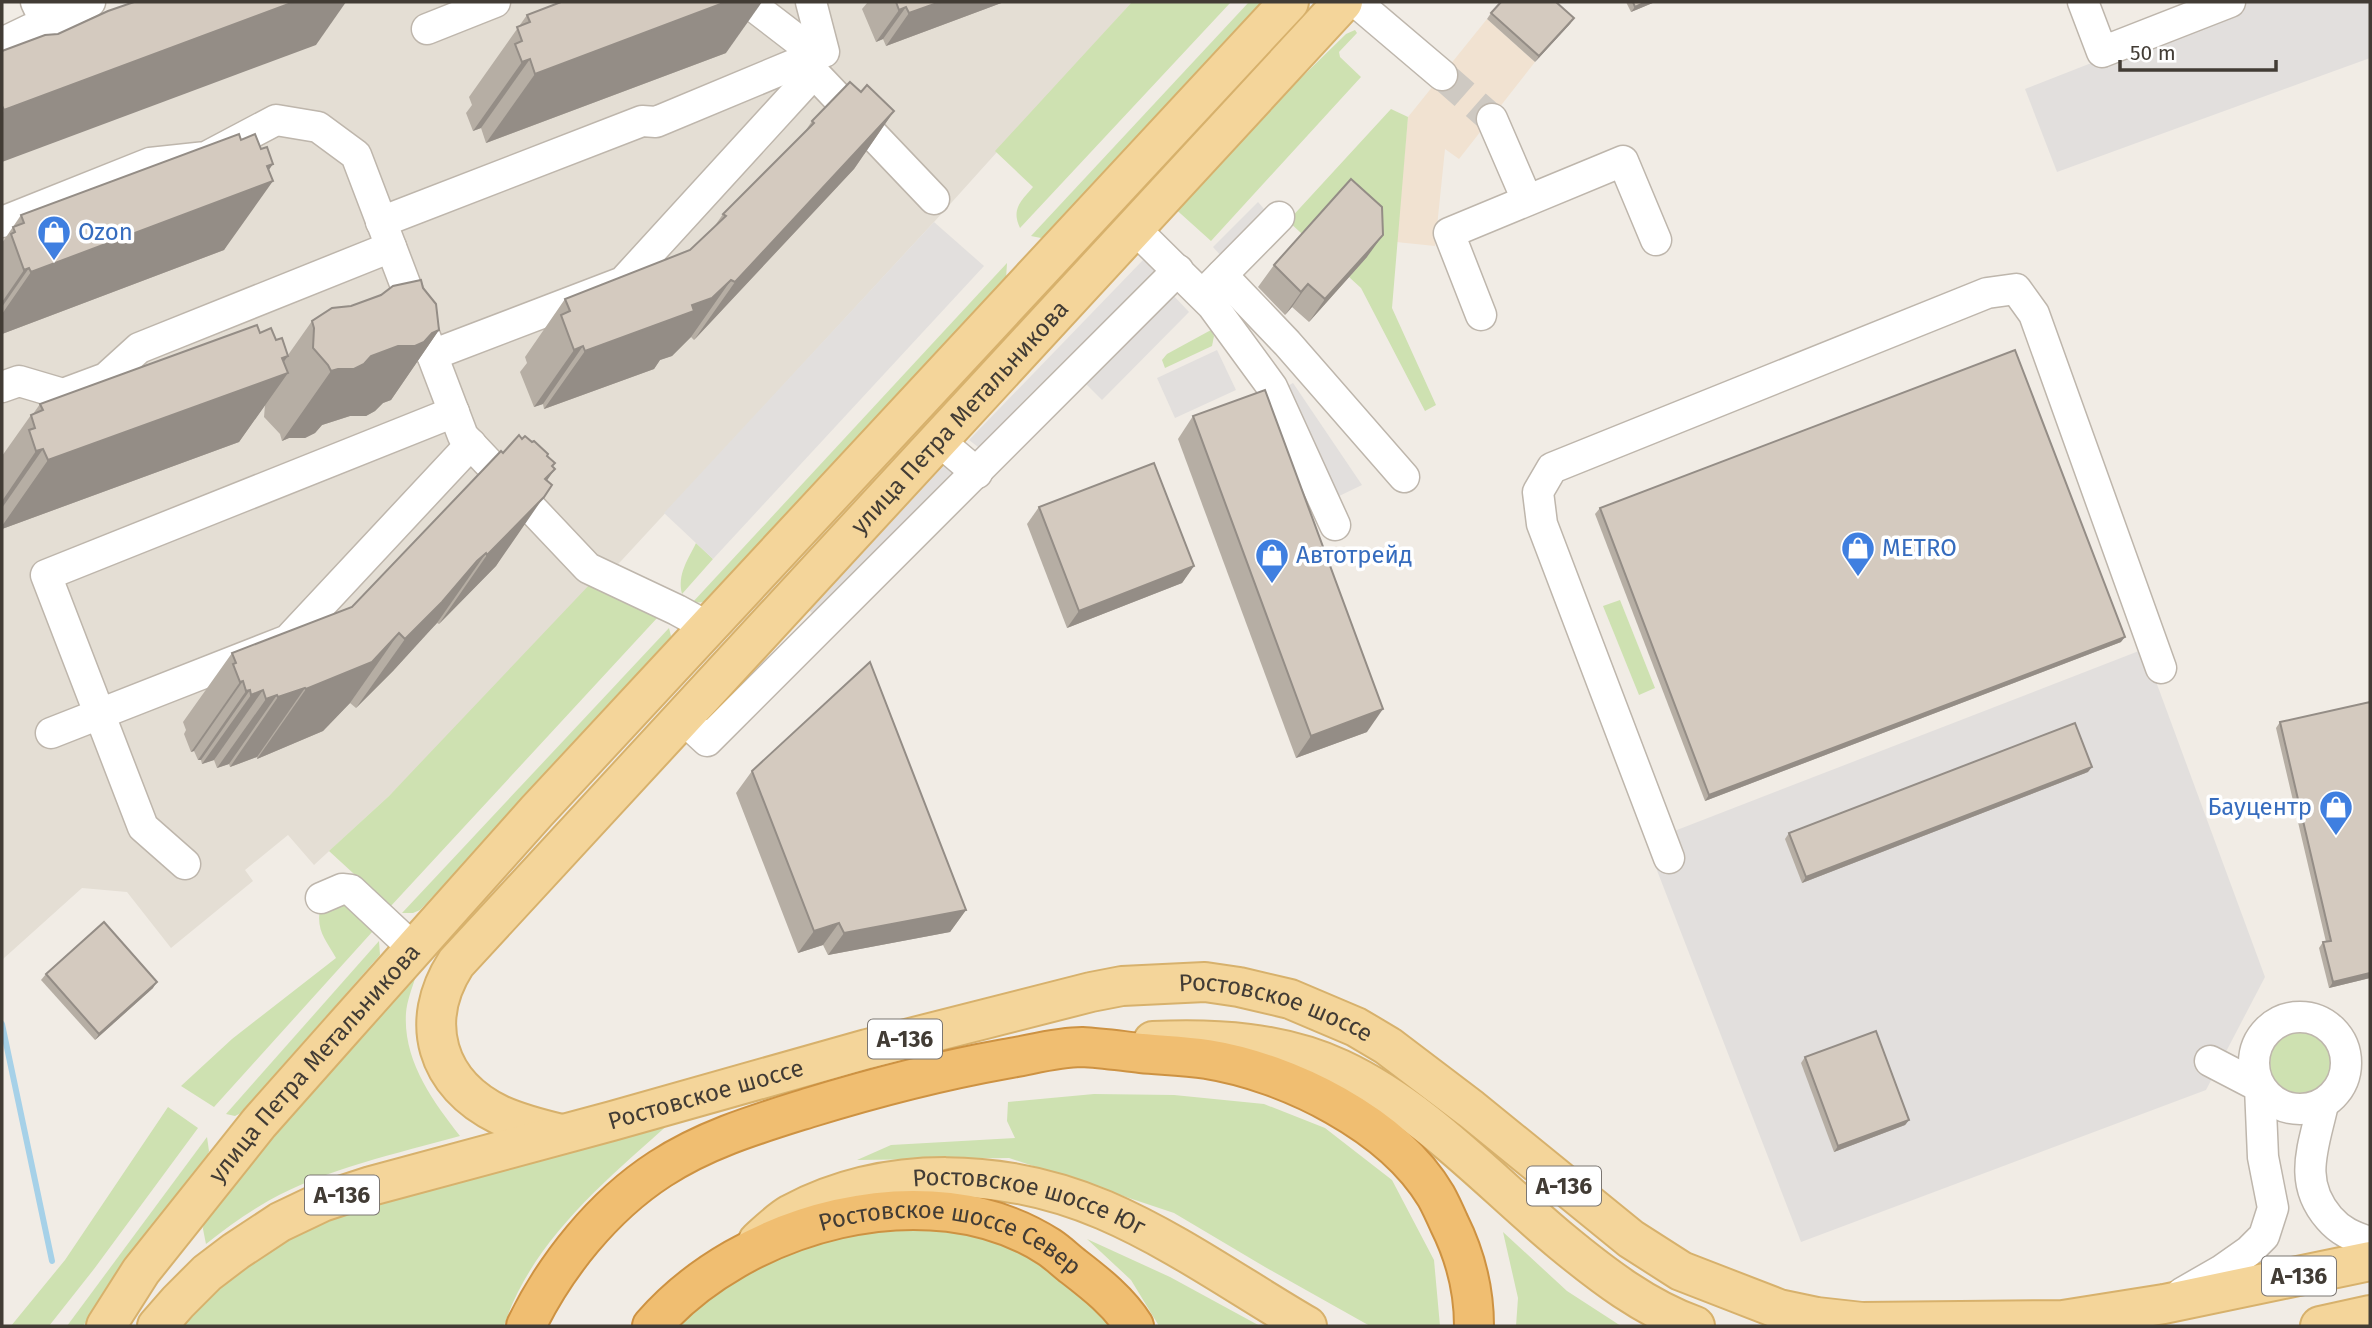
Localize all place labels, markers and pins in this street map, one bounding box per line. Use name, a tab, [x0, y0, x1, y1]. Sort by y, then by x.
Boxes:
shop icon: Ozon	[35, 213, 73, 262]
place label: Ozon	[78, 218, 133, 246]
shop icon: METRO	[1839, 529, 1877, 578]
place label: METRO	[1882, 534, 1957, 562]
shop icon: Автотрейд	[1253, 536, 1291, 585]
place label: Автотрейд	[1296, 541, 1412, 569]
shop icon: Бауцентр	[2317, 788, 2355, 837]
place label: Бауцентр	[2207, 793, 2312, 821]

